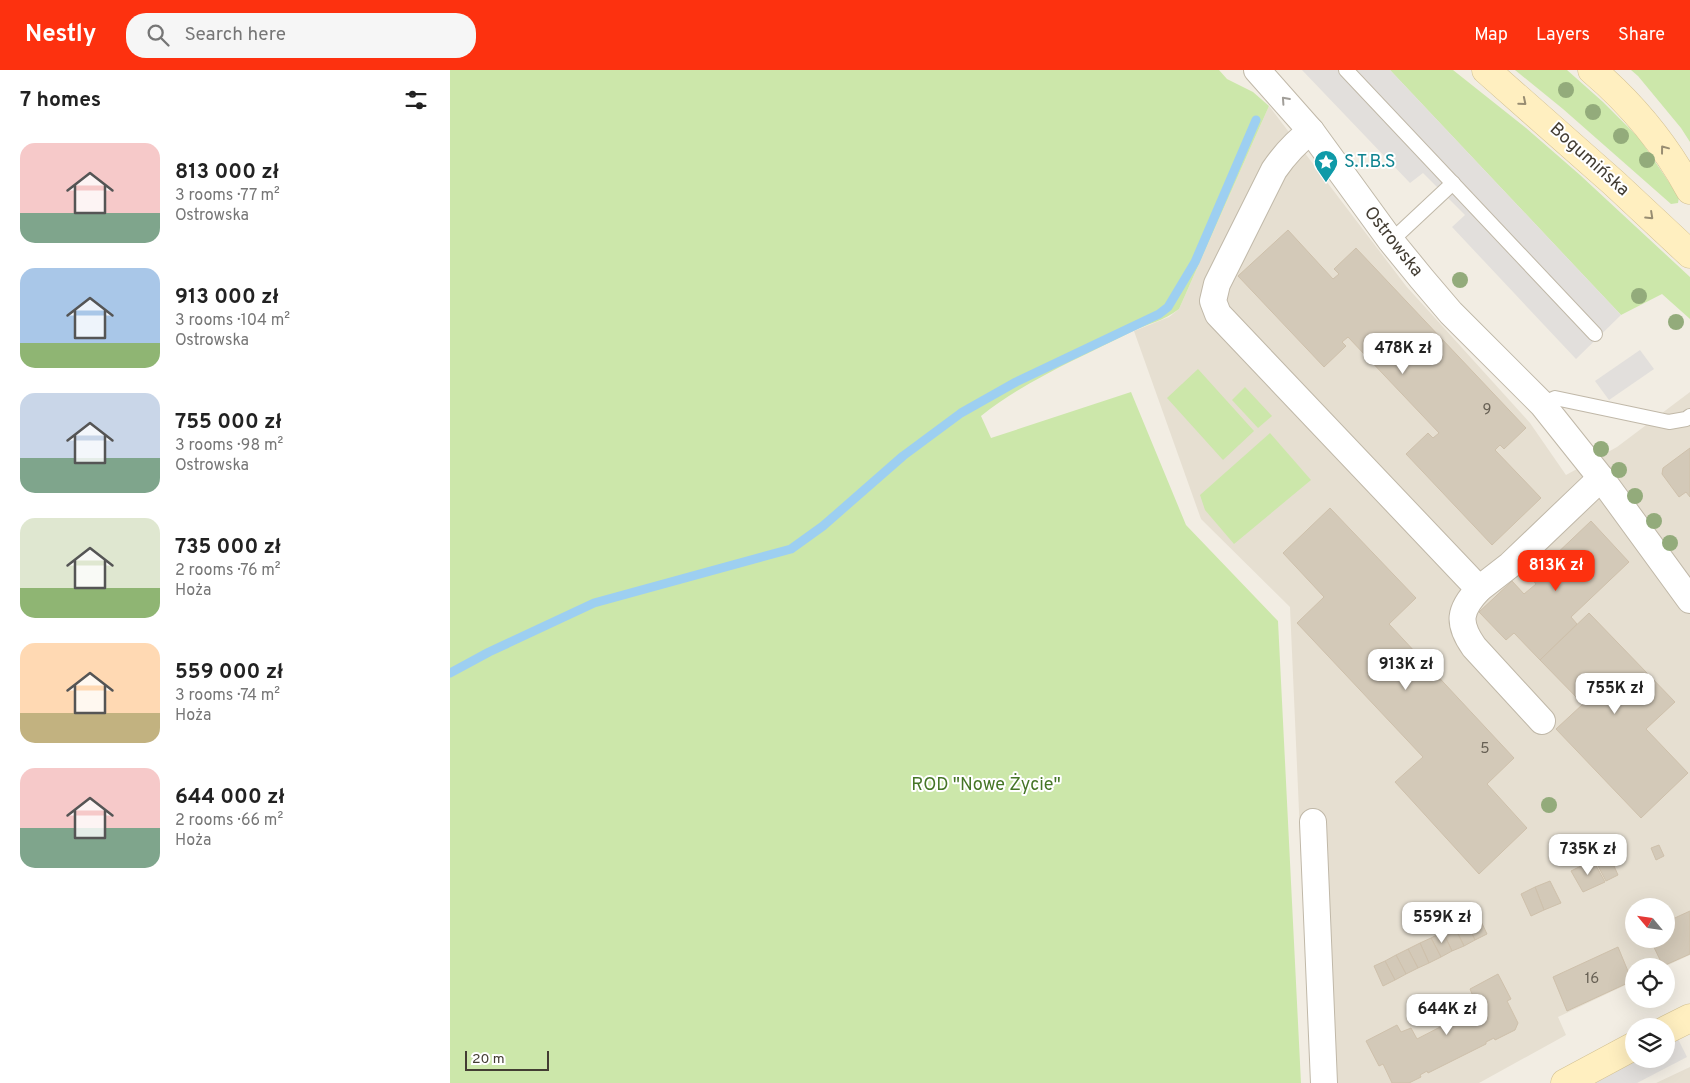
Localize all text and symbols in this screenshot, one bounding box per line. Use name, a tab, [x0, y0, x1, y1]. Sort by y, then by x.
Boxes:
search box	[126, 13, 476, 58]
text: Nestly	[25, 20, 96, 50]
icon: search	[144, 21, 172, 49]
text: Search here	[184, 23, 286, 47]
text: Map	[1474, 24, 1508, 47]
text: Layers	[1536, 24, 1590, 47]
text: Share	[1618, 24, 1665, 47]
icon: filters	[402, 86, 430, 114]
text: 7 homes	[20, 87, 101, 114]
one-way arrow	[1517, 96, 1526, 105]
one-way arrow	[1282, 97, 1291, 106]
street label: Bogumińska	[1544, 118, 1634, 202]
one-way arrow	[1661, 145, 1670, 155]
place icon: S.T.B.S	[1313, 149, 1339, 183]
place label: S.T.B.S	[1344, 151, 1396, 174]
text: 813 000 zł	[175, 159, 279, 186]
icon: home	[60, 163, 120, 223]
text: 3 rooms · 77 m²	[175, 186, 280, 206]
street label: Ostrowska	[1358, 202, 1428, 282]
text: Ostrowska	[175, 206, 249, 226]
one-way arrow	[1644, 210, 1653, 219]
text: 913 000 zł	[175, 284, 279, 311]
icon: home	[60, 288, 120, 348]
text: 3 rooms · 104 m²	[175, 311, 290, 331]
text: Ostrowska	[175, 331, 249, 351]
pin: 478K zł	[1357, 332, 1449, 375]
text: 478K zł	[1374, 339, 1432, 359]
house number: 9	[1483, 401, 1491, 420]
text: 755 000 zł	[175, 409, 282, 436]
icon: home	[60, 413, 120, 473]
text: 3 rooms · 98 m²	[175, 436, 283, 456]
text: Ostrowska	[175, 456, 249, 476]
text: 735 000 zł	[175, 534, 281, 561]
icon: home	[60, 538, 120, 598]
pin: 813K zł	[1510, 550, 1602, 592]
text: 813K zł	[1529, 556, 1583, 576]
text: 2 rooms · 76 m²	[175, 561, 281, 581]
text: Hoża	[175, 581, 212, 601]
pin: 913K zł	[1360, 648, 1452, 691]
text: 913K zł	[1379, 655, 1433, 675]
text: 559 000 zł	[175, 659, 283, 686]
icon: home	[60, 663, 120, 723]
pin: 755K zł	[1569, 672, 1661, 715]
text: 755K zł	[1587, 679, 1643, 699]
text: 3 rooms · 74 m²	[175, 686, 280, 706]
text: Hoża	[175, 706, 212, 726]
house number: 5	[1480, 740, 1490, 759]
park label: ROD "Nowe Życie"	[911, 772, 1061, 797]
text: 644 000 zł	[175, 784, 285, 811]
icon: home	[60, 788, 120, 848]
text: 2 rooms · 66 m²	[175, 811, 283, 831]
text: Hoża	[175, 831, 212, 851]
pin: 735K zł	[1542, 834, 1634, 876]
text: 735K zł	[1560, 840, 1616, 860]
north arrow	[1625, 898, 1675, 948]
map controls	[1625, 898, 1675, 1068]
pin: 559K zł	[1396, 902, 1488, 944]
text: 559K zł	[1413, 908, 1471, 928]
button: locate	[1625, 958, 1675, 1008]
house number: 16	[1585, 970, 1599, 989]
pin: 644K zł	[1401, 994, 1493, 1036]
text: 644K zł	[1417, 1000, 1477, 1020]
button: layers	[1625, 1018, 1675, 1068]
scale bar	[465, 1048, 549, 1071]
text: 20 m	[472, 1051, 505, 1068]

